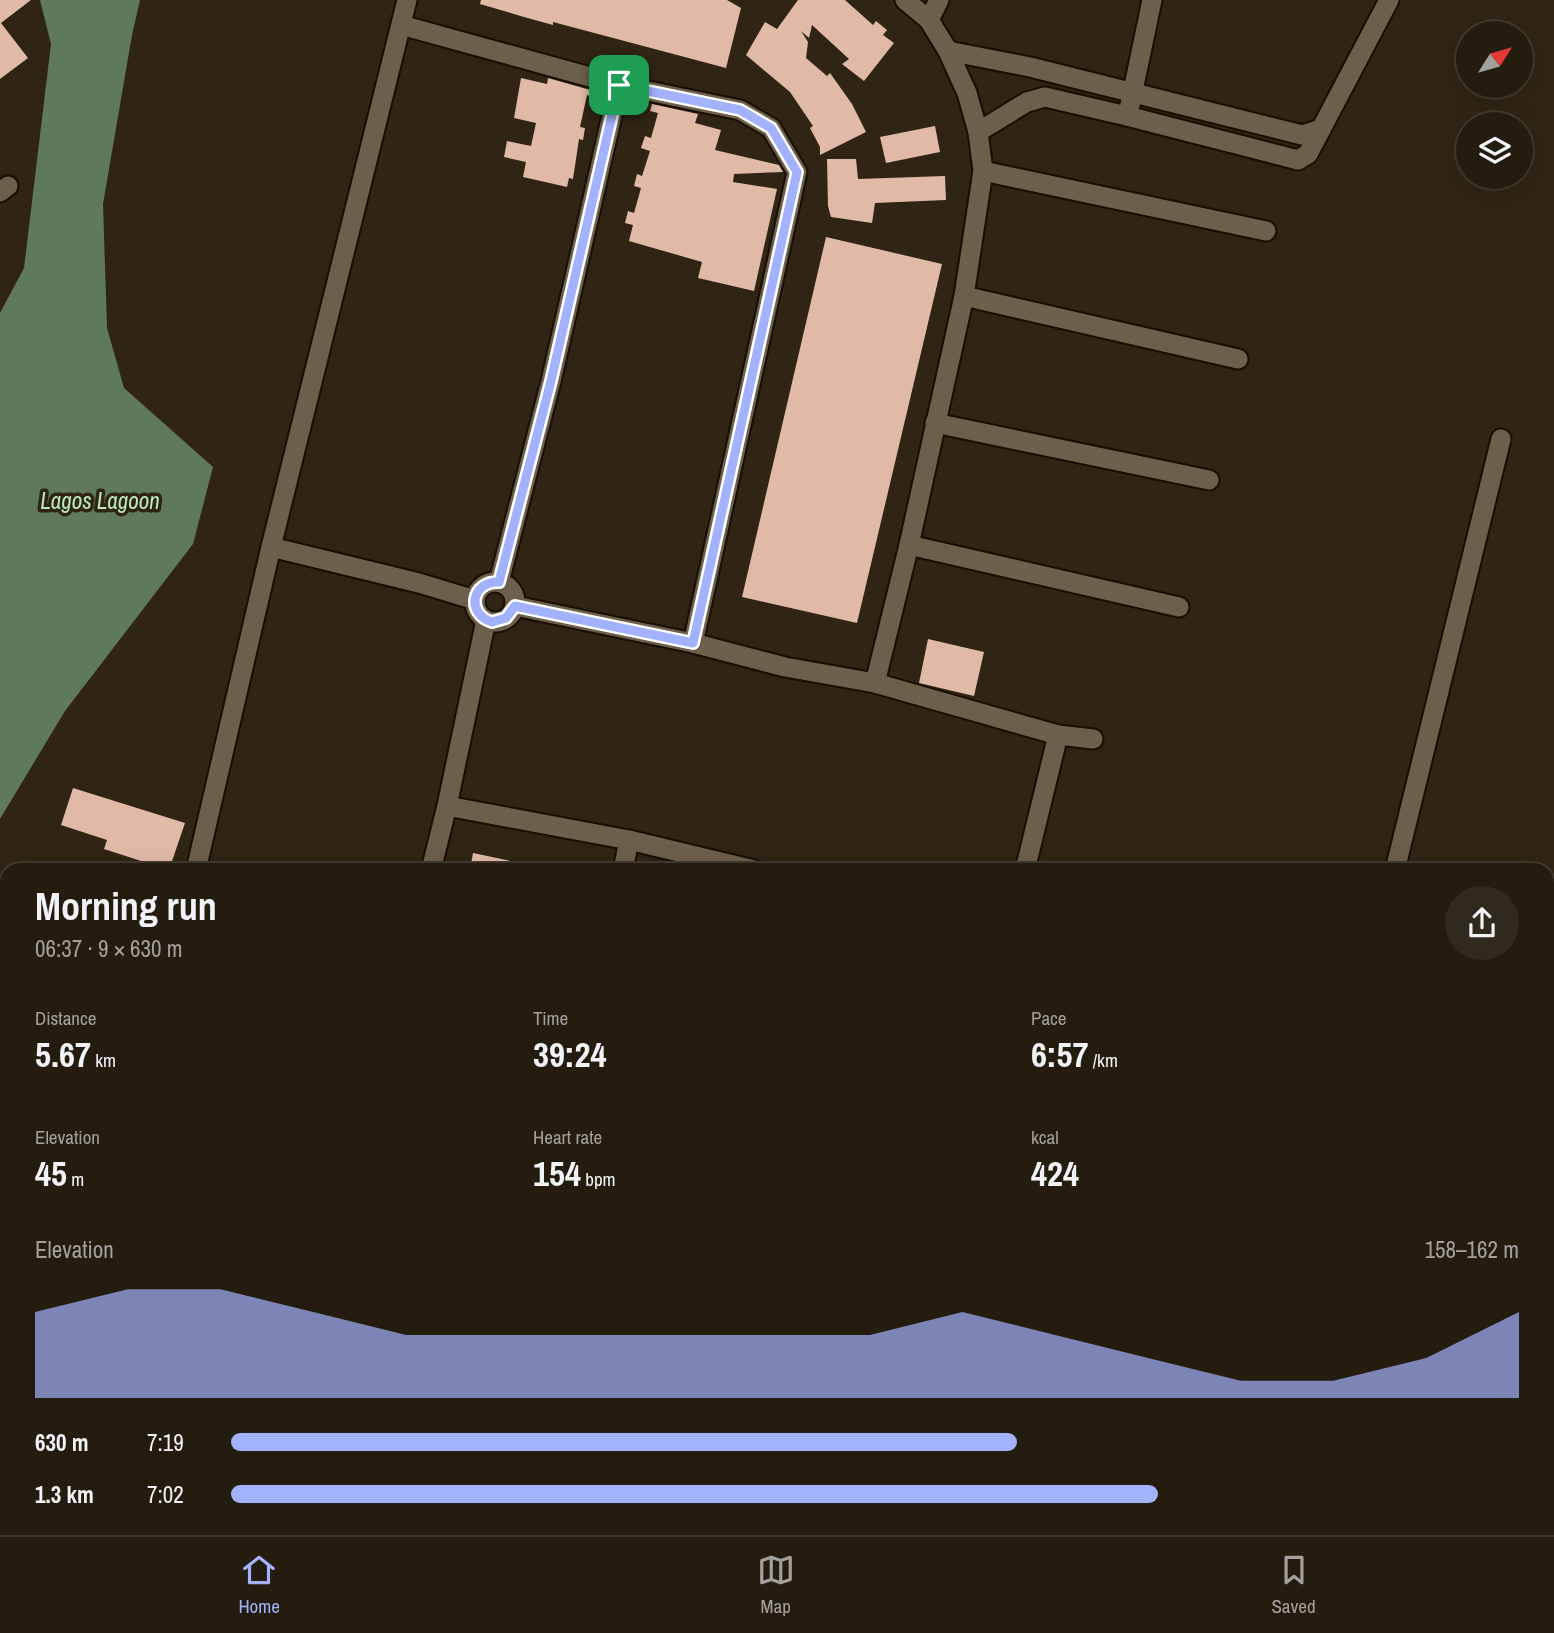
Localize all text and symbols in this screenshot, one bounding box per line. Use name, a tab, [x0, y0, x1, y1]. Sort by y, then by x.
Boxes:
north arrow	[1456, 21, 1533, 98]
map controls	[1456, 21, 1533, 189]
pin	[589, 55, 649, 115]
icon: arrive	[600, 66, 638, 104]
button: layers	[1456, 112, 1533, 189]
water label: Lagos Lagoon	[40, 485, 160, 516]
text: Morning run	[35, 881, 217, 932]
button: share	[1445, 886, 1519, 960]
text: 06:37 · 9 × 630 m	[35, 933, 182, 964]
text: Distance	[35, 1005, 96, 1031]
text: Time	[533, 1005, 568, 1031]
text: Pace	[1031, 1005, 1067, 1031]
text: 5.67	[35, 1031, 91, 1078]
text: 39:24	[533, 1031, 606, 1078]
text: 6:57	[1031, 1031, 1088, 1078]
text: km	[91, 1047, 116, 1073]
text: /km	[1088, 1047, 1118, 1073]
text: Elevation	[35, 1124, 100, 1150]
text: Heart rate	[533, 1124, 602, 1150]
text: kcal	[1031, 1124, 1059, 1150]
text: 45	[35, 1150, 67, 1197]
text: 154	[533, 1150, 581, 1197]
text: 424	[1031, 1150, 1079, 1197]
text: m	[67, 1166, 84, 1192]
text: bpm	[581, 1166, 616, 1192]
text: Elevation	[35, 1234, 114, 1265]
text: 158–162 m	[1425, 1234, 1519, 1265]
text: 630 m	[35, 1427, 88, 1458]
text: 7:19	[147, 1427, 184, 1458]
text: 1.3 km	[35, 1479, 94, 1510]
text: 7:02	[147, 1479, 184, 1510]
tab: Home	[238, 1551, 280, 1619]
tab: Map	[757, 1551, 795, 1619]
tab: Saved	[1271, 1551, 1316, 1619]

